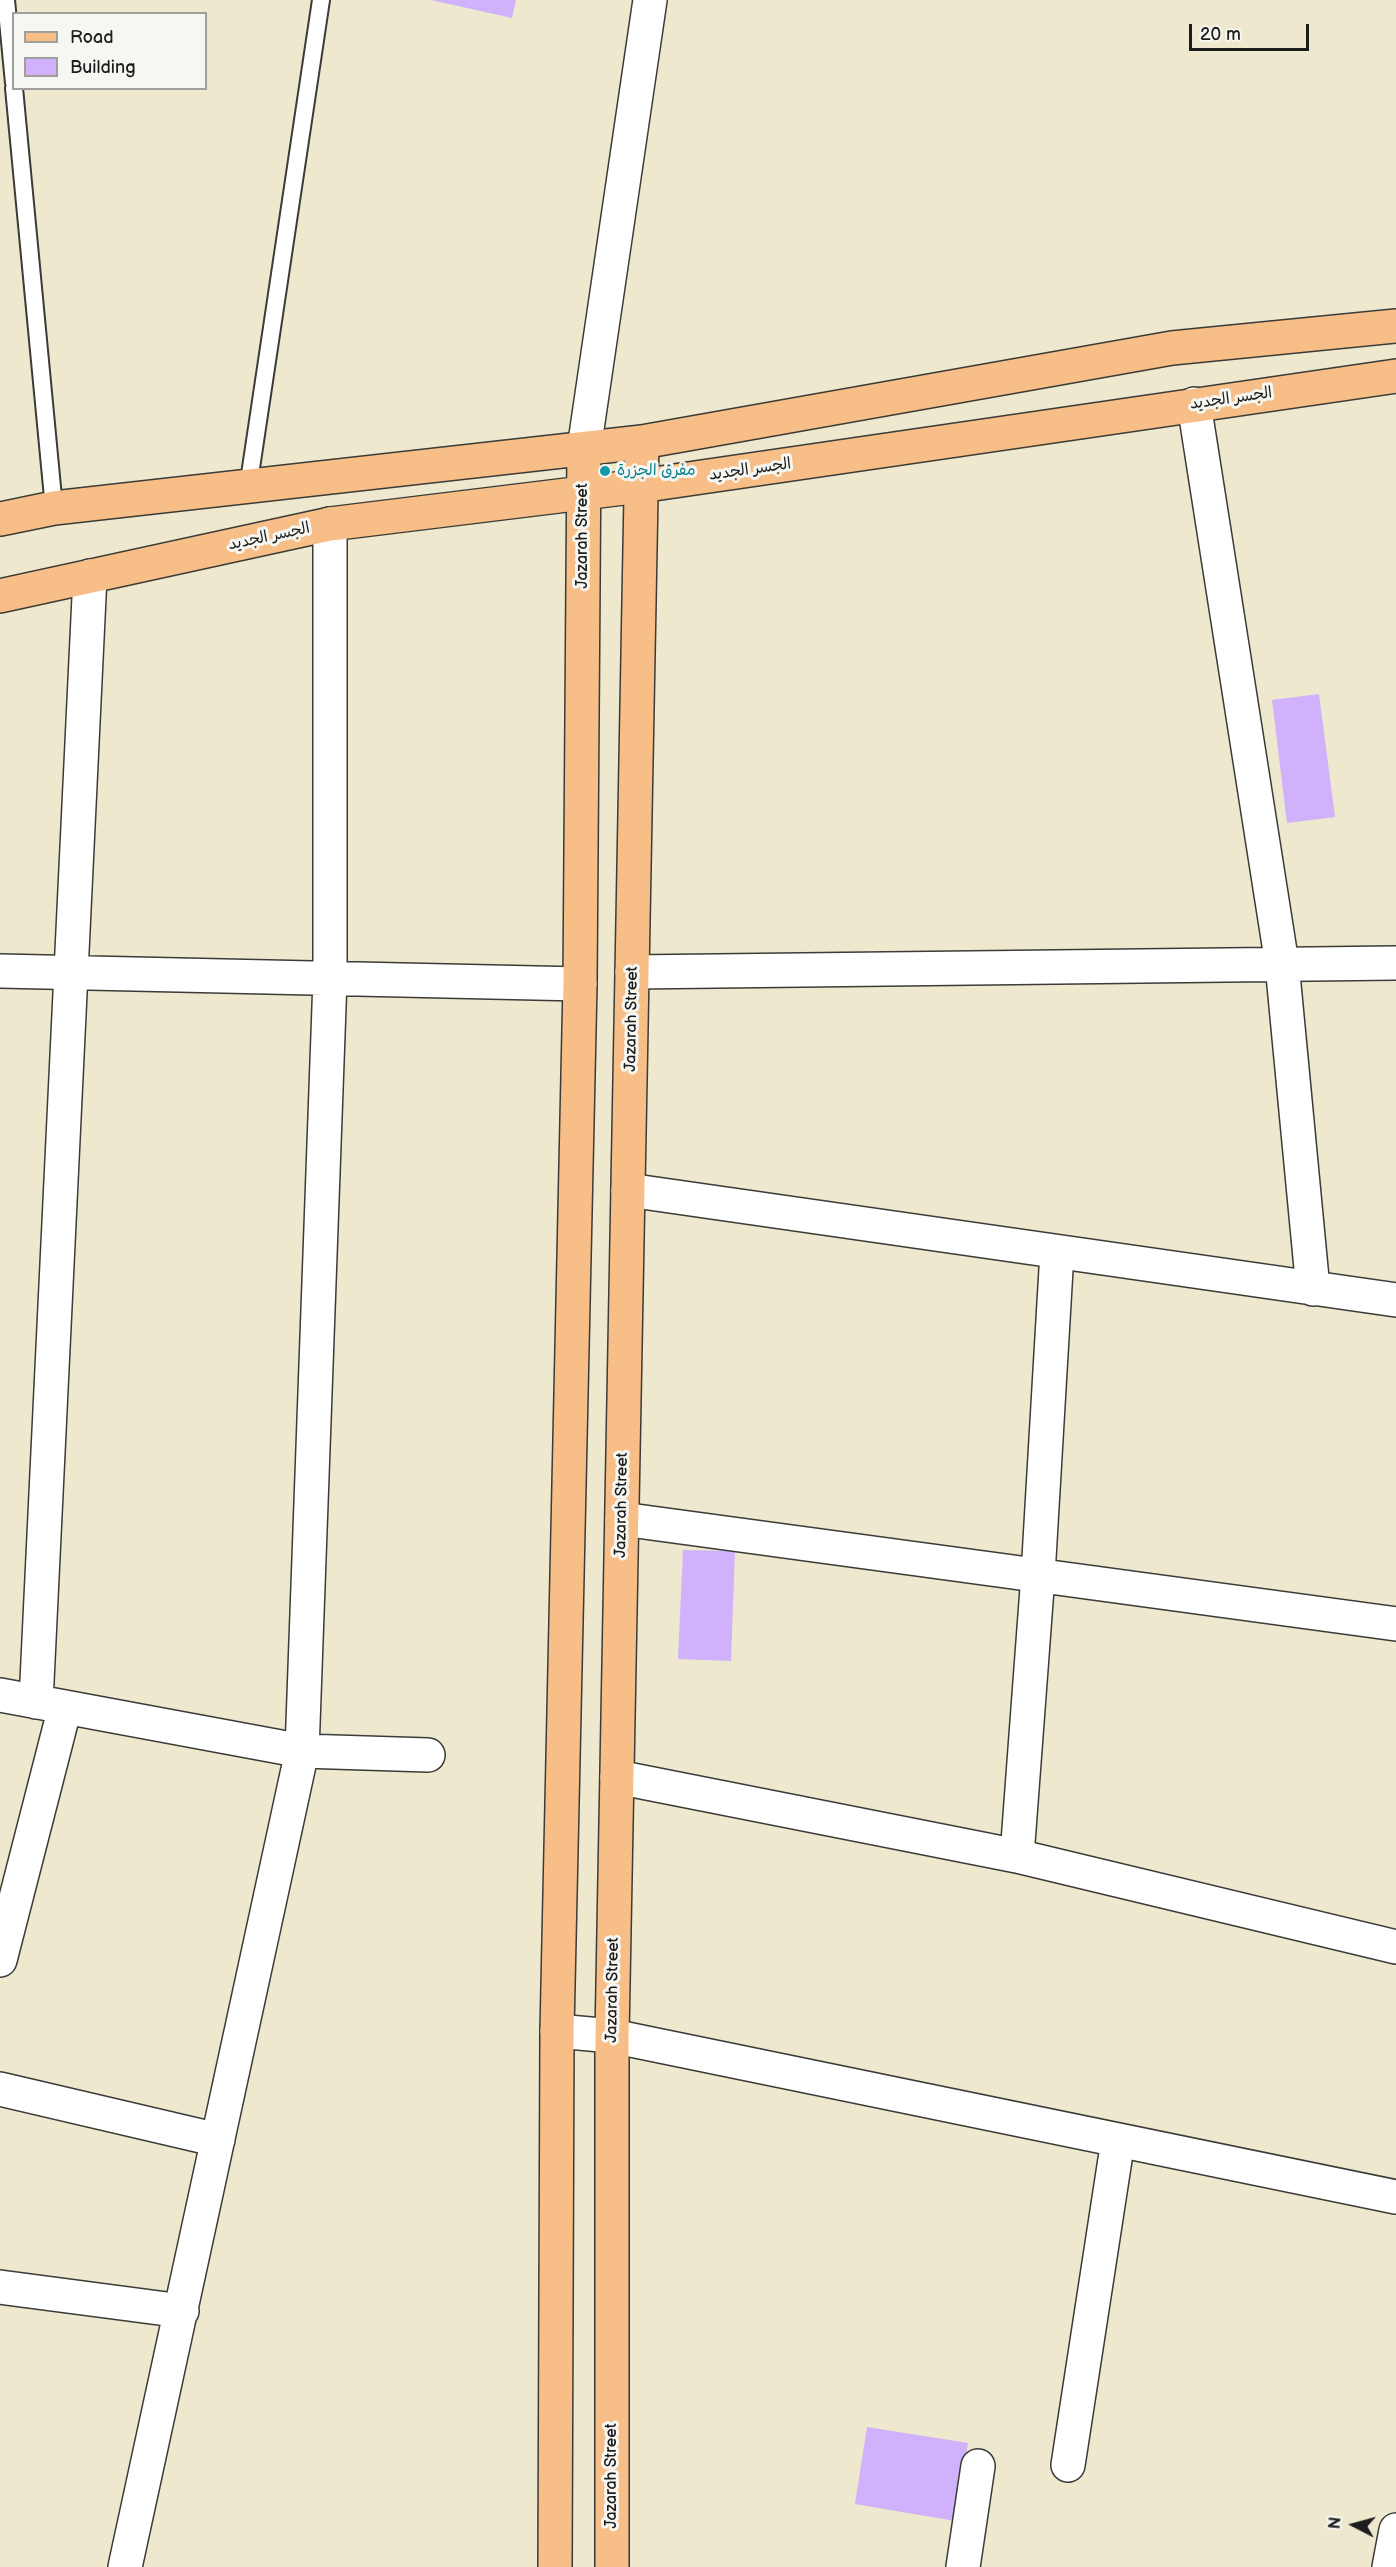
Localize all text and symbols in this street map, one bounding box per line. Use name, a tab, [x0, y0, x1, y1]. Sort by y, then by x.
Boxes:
legend	[12, 12, 207, 90]
scale bar	[1192, 12, 1312, 50]
text: 20 m	[1200, 24, 1241, 45]
text: Road	[70, 27, 114, 48]
text: Building	[70, 57, 136, 78]
street label: الجسر الجديد	[1188, 384, 1274, 414]
street label: الجسر الجديد	[707, 455, 793, 485]
place label: مفرق الجزرة	[617, 461, 696, 481]
marker: مفرق الجزرة	[598, 464, 612, 478]
street label: Jazarah Street	[573, 483, 593, 589]
street label: الجسر الجديد	[226, 519, 312, 555]
street label: Jazarah Street	[621, 966, 643, 1072]
street label: Jazarah Street	[611, 1452, 633, 1558]
street label: Jazarah Street	[602, 1937, 624, 2043]
street label: Jazarah Street	[602, 2423, 622, 2529]
north arrow	[1324, 2495, 1384, 2555]
text: N	[1326, 2516, 1346, 2530]

